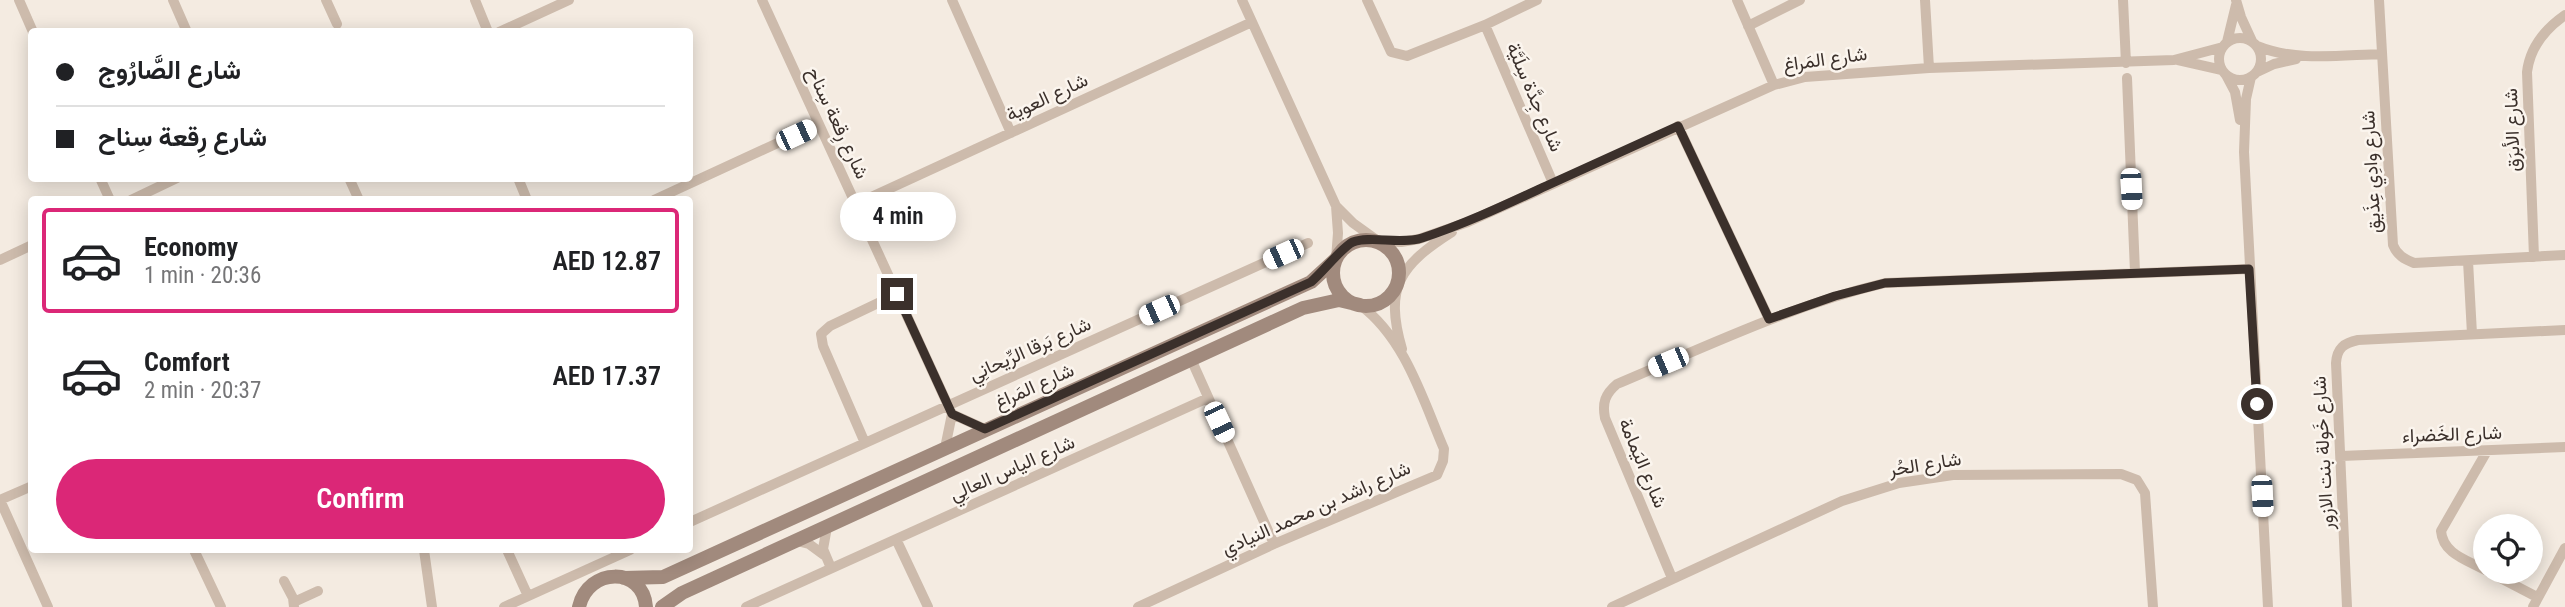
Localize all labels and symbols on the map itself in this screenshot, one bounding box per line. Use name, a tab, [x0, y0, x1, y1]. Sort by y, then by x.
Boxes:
street label: شارع جِدَّة سِلَيَّة	[1499, 39, 1568, 156]
street label: شارع المَراغ	[1781, 42, 1869, 77]
street label: شارع رِقعة سِناح	[799, 63, 874, 184]
street label: شارع العوية	[1002, 68, 1092, 127]
street label: شارع الأبرَق	[2499, 88, 2526, 172]
street label: شارع وادِي عِذَيق	[2356, 110, 2390, 234]
car	[773, 117, 820, 153]
car	[2120, 167, 2143, 211]
callout: 4 min	[839, 192, 955, 242]
car	[1260, 236, 1307, 272]
route end	[881, 278, 913, 310]
car	[1136, 292, 1183, 328]
street label: شارع بَرقا الرِّيحانِي	[965, 312, 1096, 390]
car	[1645, 344, 1692, 380]
street label: شارع المَراغ	[991, 358, 1078, 415]
street label: شارع خَولة بنت الازور	[2307, 376, 2340, 531]
route start	[2241, 388, 2273, 420]
car	[1201, 399, 1238, 445]
street label: شارع اليَمامة	[1613, 415, 1672, 512]
street label: شارع الخَضراء	[2402, 421, 2502, 448]
street label: شارع الياس العالِي	[946, 430, 1080, 510]
street label: شارع الحُر	[1886, 447, 1963, 482]
street label: شارع راشد بن محمد النيادي	[1218, 456, 1416, 564]
car	[2251, 474, 2274, 518]

